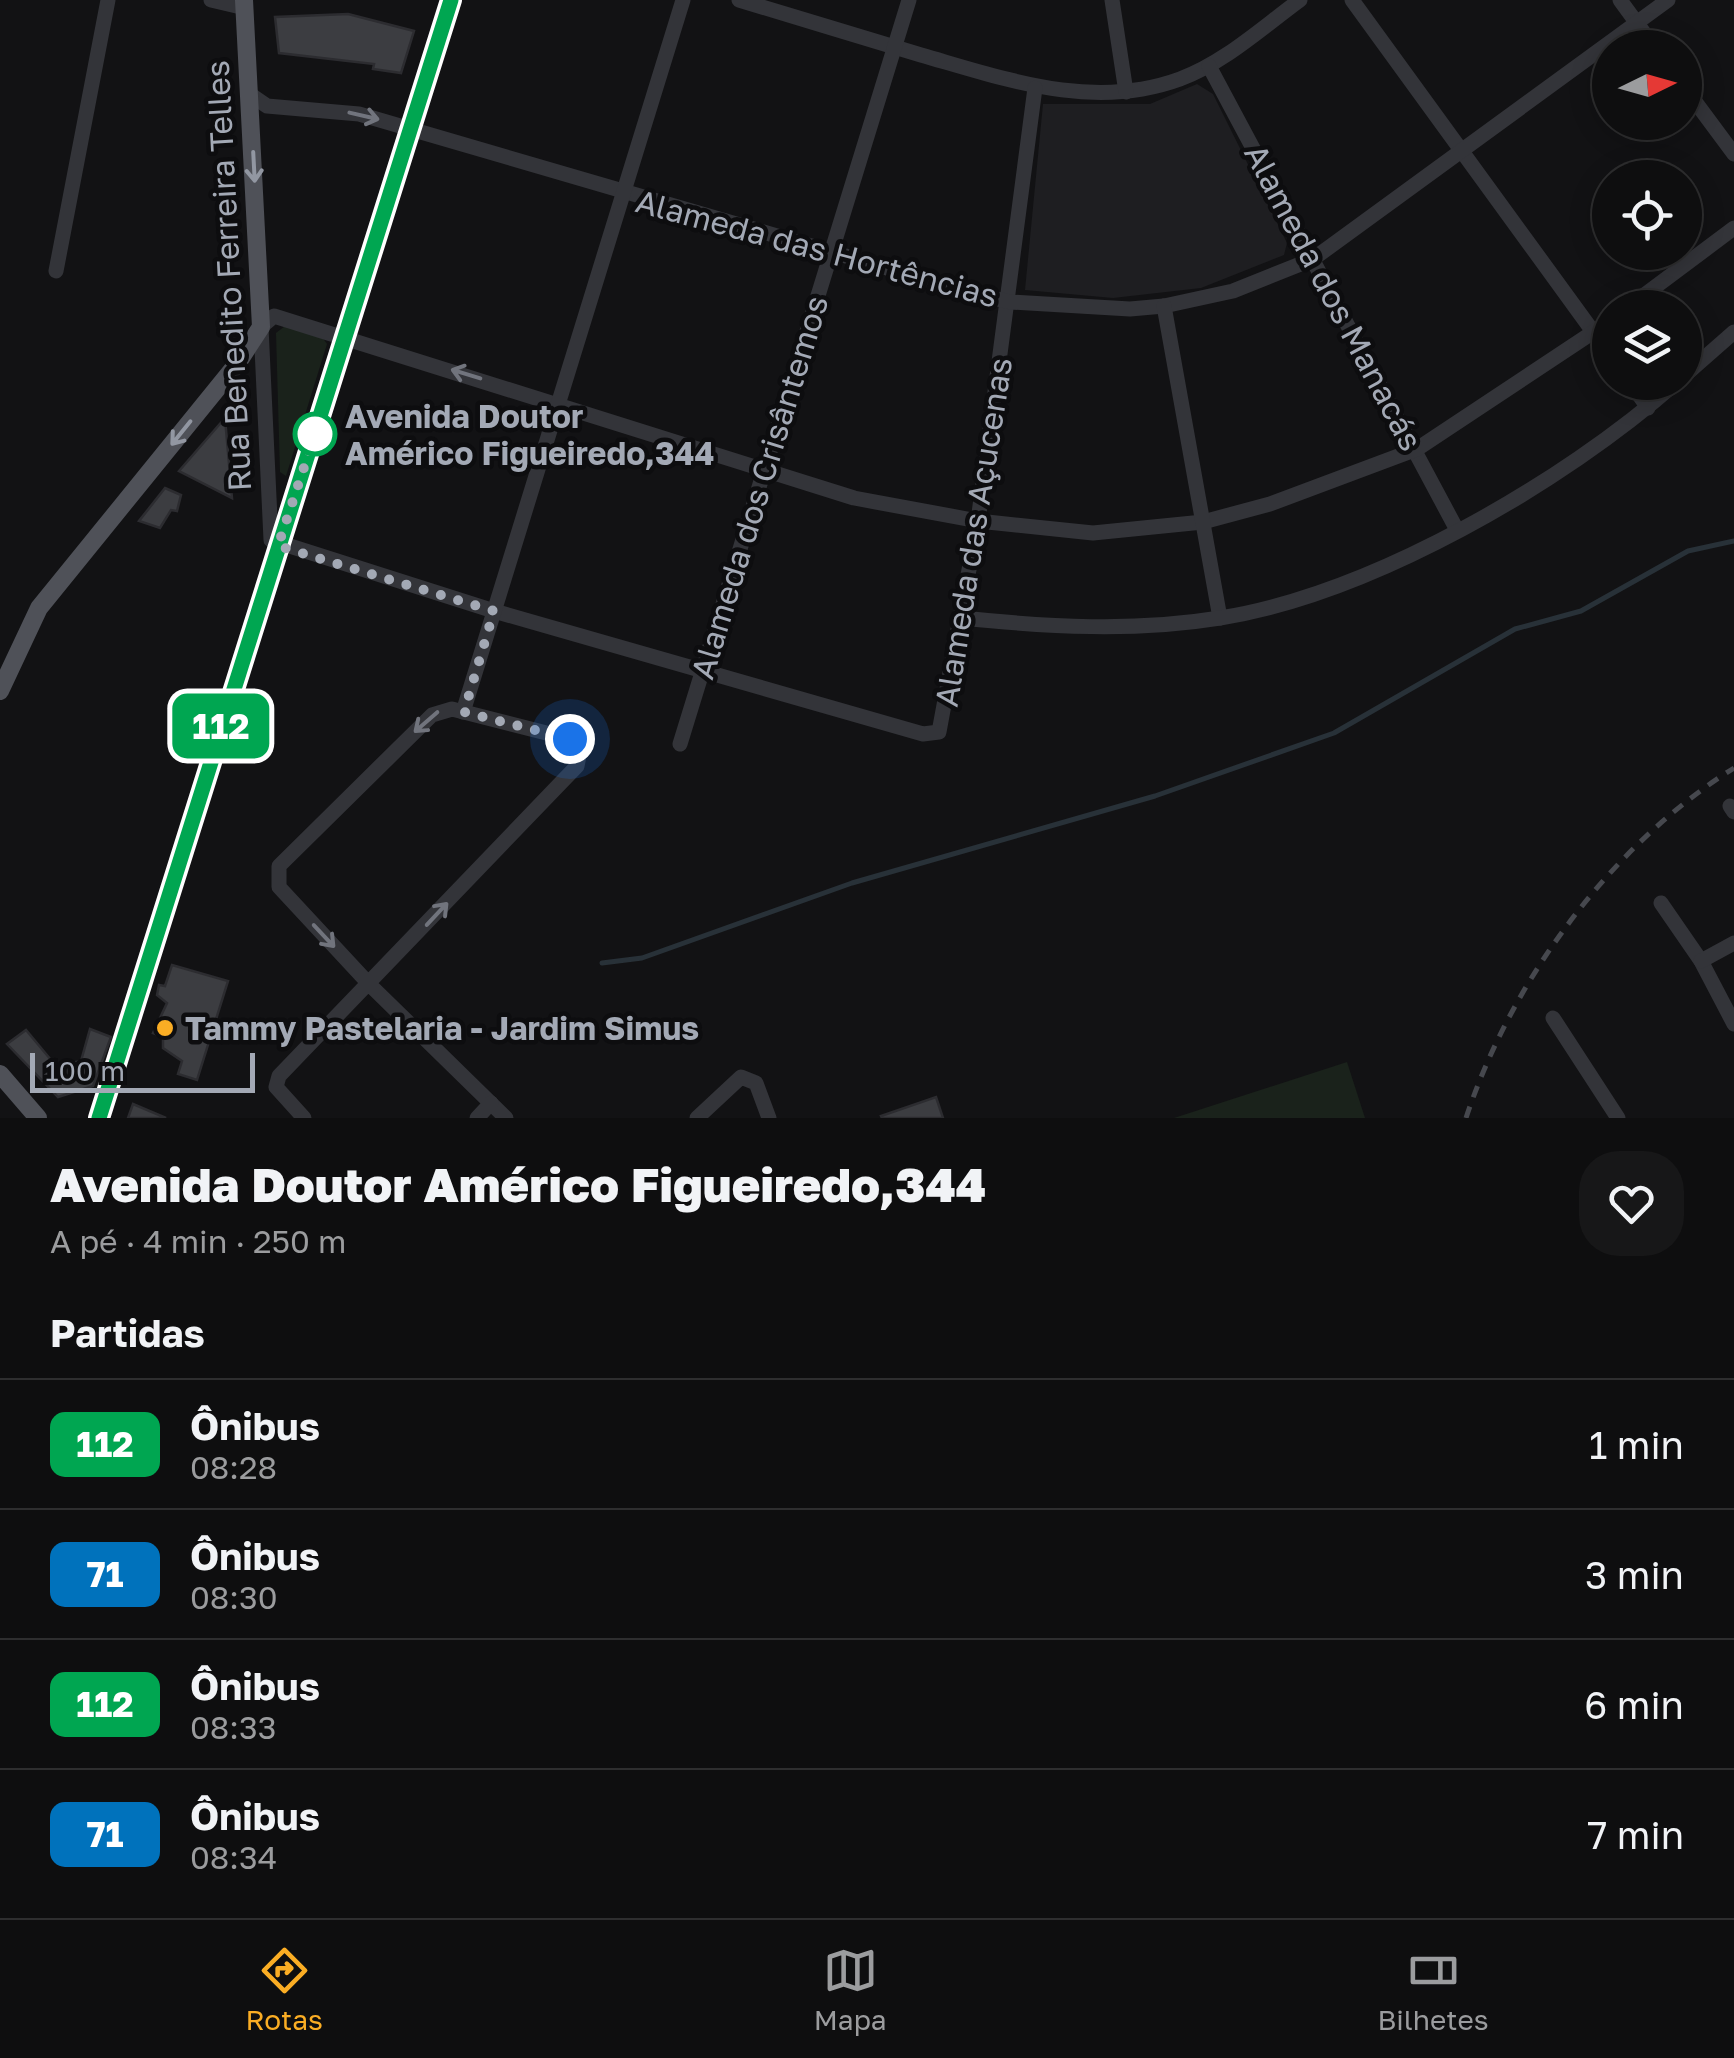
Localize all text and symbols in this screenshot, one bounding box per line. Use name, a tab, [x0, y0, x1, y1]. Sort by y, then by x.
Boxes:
north arrow	[1592, 30, 1702, 140]
map controls	[1592, 30, 1702, 400]
street label: Rua Benedito Ferreira Telles	[198, 60, 258, 492]
one-way arrow	[347, 108, 379, 126]
street label: Alameda dos Manacás	[1237, 137, 1431, 457]
one-way arrow	[245, 151, 264, 183]
button: locate	[1592, 160, 1702, 270]
street label: Alameda das Hortências	[632, 181, 1002, 315]
button: layers	[1592, 290, 1702, 400]
street label: Alameda dos Crisântemos	[683, 291, 835, 683]
street label: Alameda das Açucenas	[927, 355, 1019, 709]
one-way arrow	[450, 364, 482, 382]
place label: Avenida Doutor Américo Figueiredo,344	[345, 397, 715, 472]
marker: Avenida Doutor Américo Figueiredo,344	[294, 413, 336, 455]
one-way arrow	[170, 419, 192, 445]
line badge: 112	[164, 694, 278, 758]
text: 112	[192, 705, 250, 747]
one-way arrow	[414, 710, 440, 732]
your location	[545, 714, 595, 764]
one-way arrow	[425, 903, 449, 927]
one-way arrow	[312, 924, 336, 948]
place label: Tammy Pastelaria - Jardim Simus	[185, 1009, 699, 1047]
marker: Tammy Pastelaria - Jardim Simus	[154, 1017, 176, 1039]
scale bar	[30, 1048, 255, 1092]
text: 100 m	[45, 1054, 125, 1087]
button: heart	[1579, 1151, 1684, 1256]
text: Avenida Doutor Américo Figueiredo,344	[50, 1155, 986, 1213]
text: A pé · 4 min · 250 m	[50, 1222, 346, 1260]
text: Partidas	[50, 1310, 205, 1355]
text: Ônibus	[190, 1403, 320, 1448]
text: 1 min	[1589, 1422, 1684, 1467]
text: 112	[76, 1423, 134, 1465]
text: 08:28	[190, 1448, 277, 1486]
text: Ônibus	[190, 1533, 320, 1578]
text: 3 min	[1585, 1552, 1684, 1597]
text: 71	[86, 1553, 124, 1595]
text: 08:30	[190, 1578, 278, 1616]
text: Ônibus	[190, 1663, 320, 1708]
text: 6 min	[1584, 1682, 1684, 1727]
text: 112	[76, 1683, 134, 1725]
text: 08:33	[190, 1708, 276, 1746]
text: Ônibus	[190, 1793, 320, 1838]
text: 7 min	[1587, 1812, 1684, 1857]
text: 71	[86, 1813, 124, 1855]
text: 08:34	[190, 1838, 277, 1876]
tab: Rotas	[245, 1943, 323, 2036]
tab: Mapa	[814, 1943, 887, 2036]
tab: Bilhetes	[1378, 1943, 1489, 2036]

